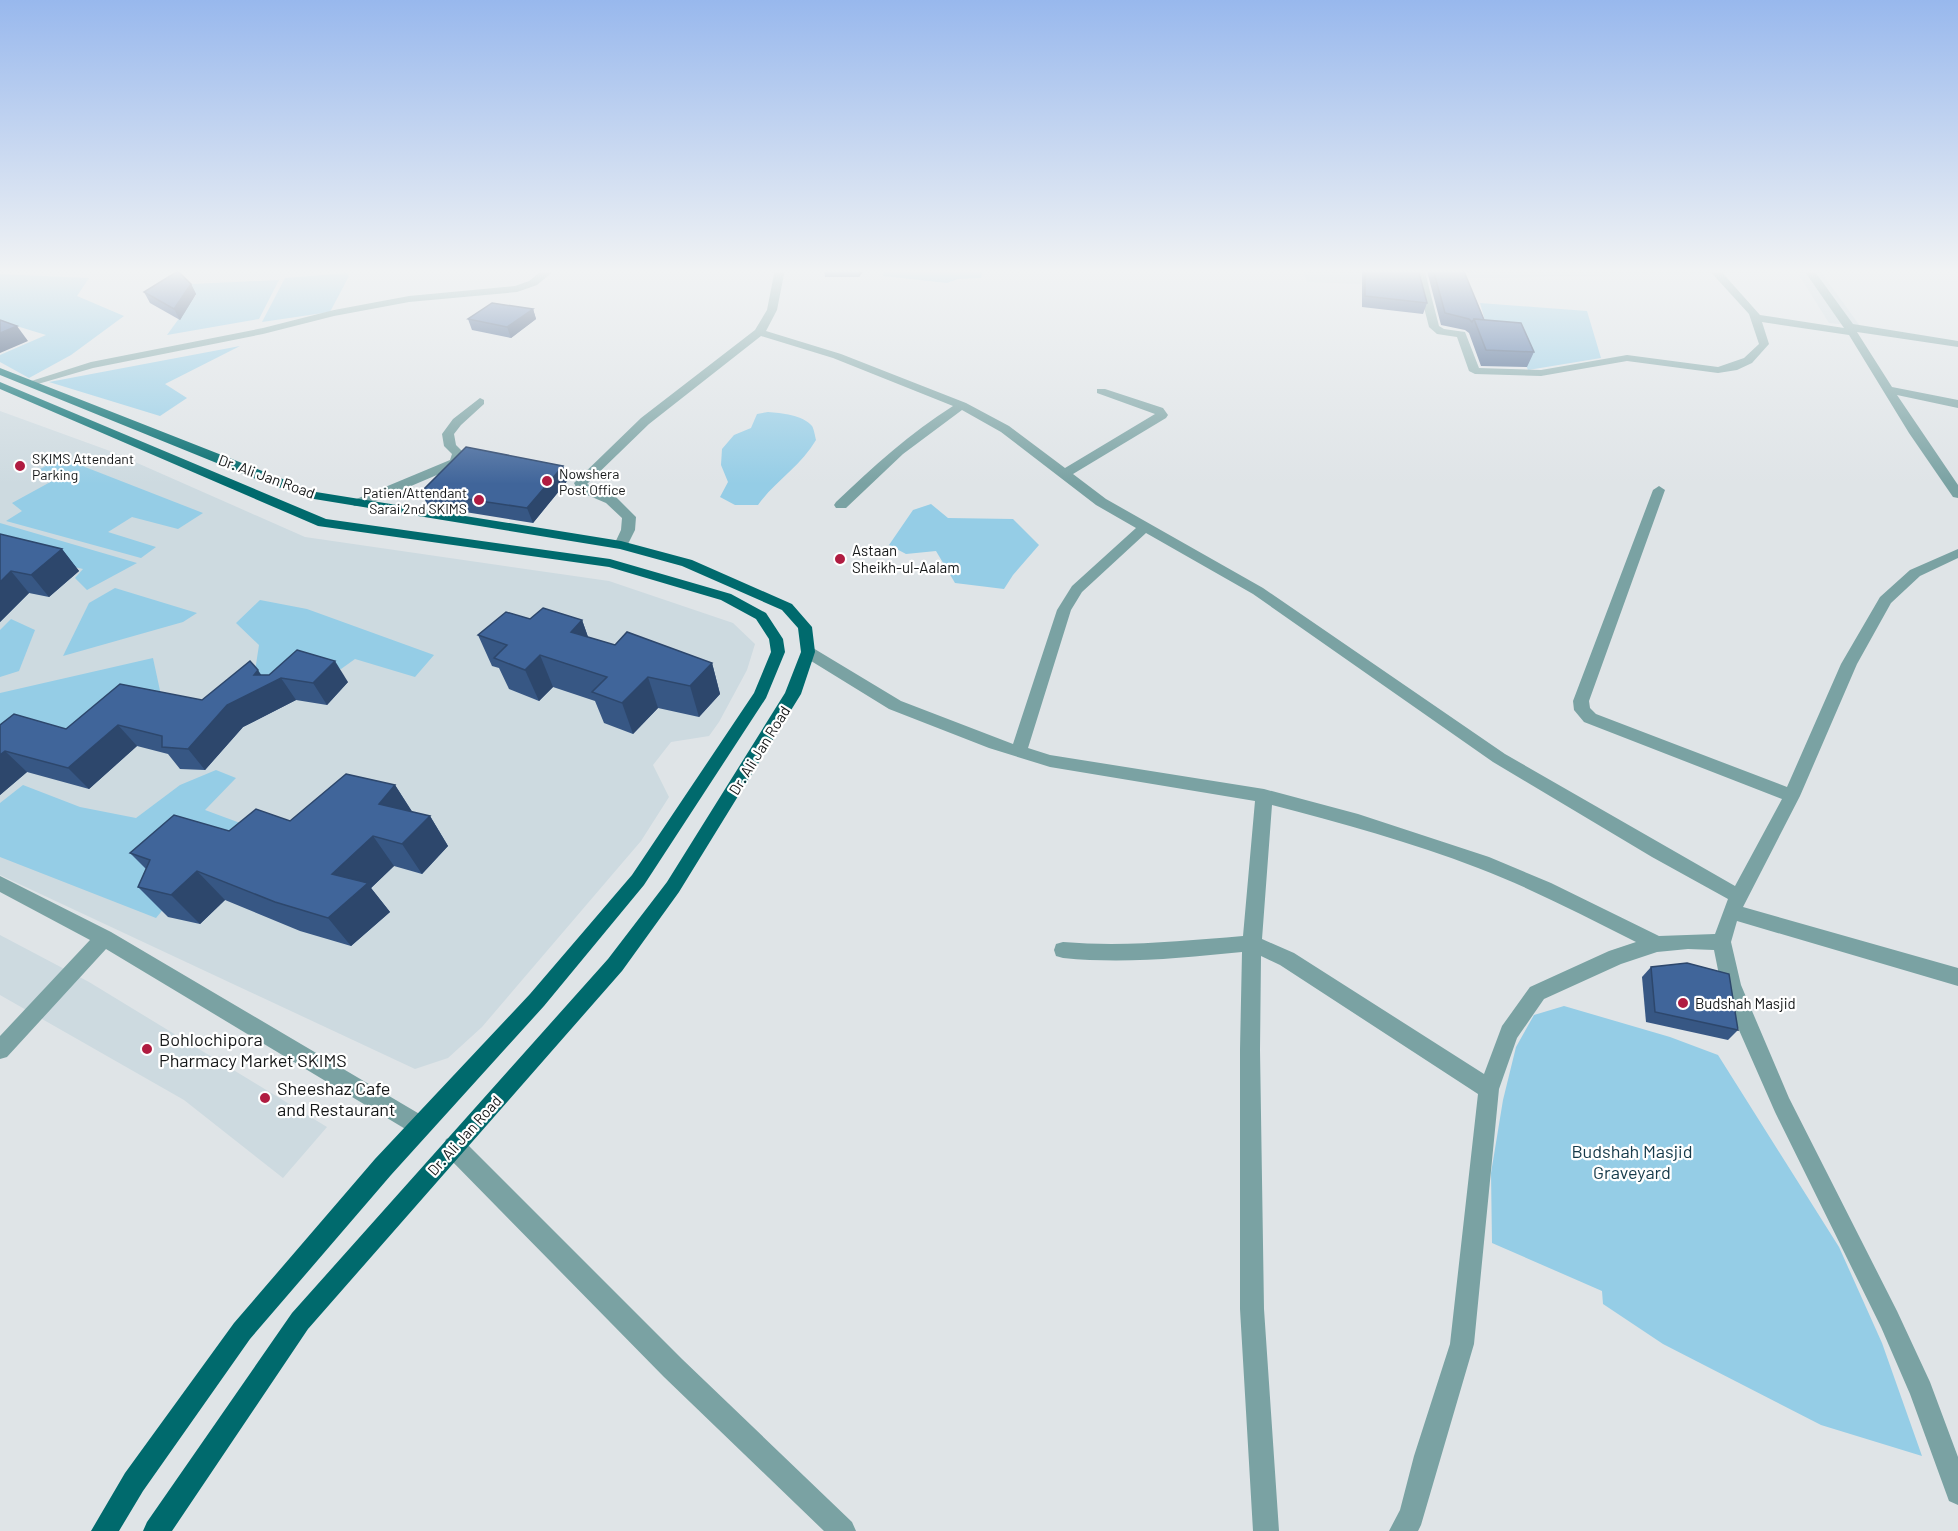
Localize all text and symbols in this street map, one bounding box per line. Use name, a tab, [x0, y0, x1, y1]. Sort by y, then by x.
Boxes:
place label: SKIMS Attendant Parking	[32, 450, 134, 483]
street label: Dr. Ali Jan Road	[216, 450, 318, 502]
marker: SKIMS Attendant Parking	[13, 459, 27, 473]
place label: Nowshera Post Office	[559, 465, 626, 498]
marker: Nowshera Post Office	[540, 474, 554, 488]
place label: Patien/Attendant Sarai 2nd SKIMS	[363, 484, 467, 517]
marker: Patien/Attendant Sarai 2nd SKIMS	[472, 493, 486, 507]
place label: Astaan Sheikh-ul-Aalam	[852, 541, 960, 576]
marker: Astaan Sheikh-ul-Aalam	[833, 552, 847, 566]
street label: Dr. Ali Jan Road	[725, 702, 793, 798]
place label: Budshah Masjid	[1695, 994, 1796, 1012]
marker: Budshah Masjid	[1676, 996, 1690, 1010]
place label: Bohlochipora Pharmacy Market SKIMS	[159, 1028, 347, 1071]
marker: Bohlochipora Pharmacy Market SKIMS	[140, 1042, 154, 1056]
place label: Sheeshaz Cafe and Restaurant	[277, 1077, 396, 1120]
marker: Sheeshaz Cafe and Restaurant	[258, 1091, 272, 1105]
street label: Dr. Ali Jan Road	[423, 1091, 505, 1179]
park label: Budshah Masjid Graveyard	[1572, 1140, 1692, 1183]

